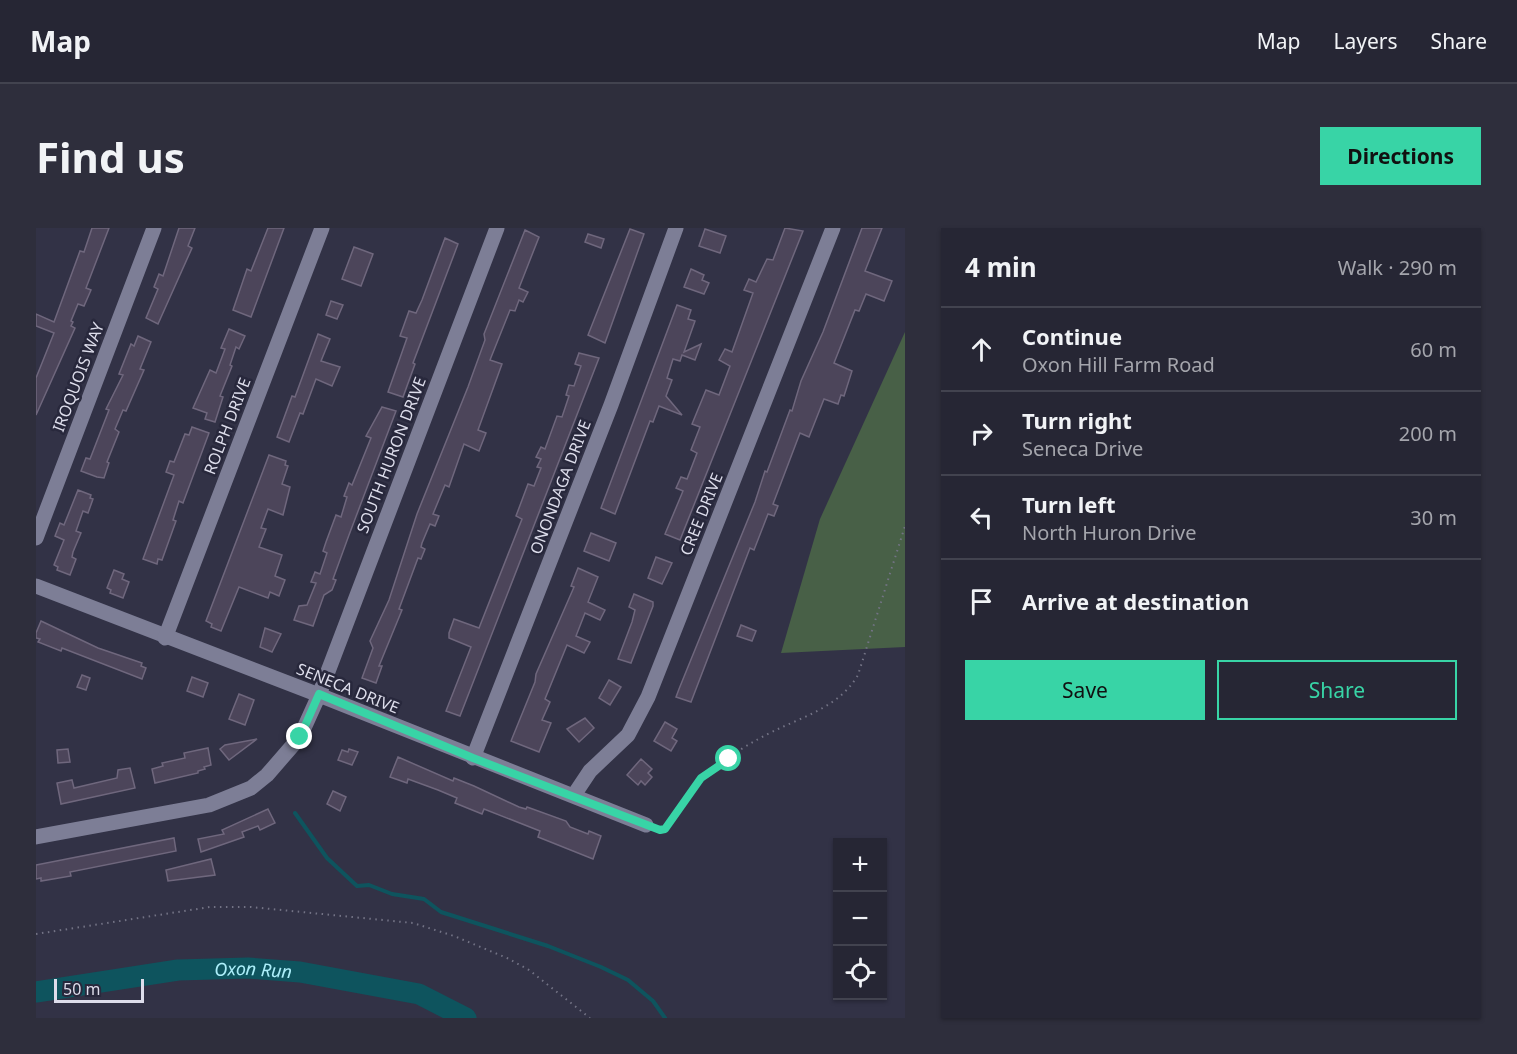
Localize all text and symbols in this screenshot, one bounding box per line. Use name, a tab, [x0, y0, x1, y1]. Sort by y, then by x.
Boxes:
text: Map	[30, 22, 91, 60]
text: Map	[1257, 27, 1301, 55]
text: Layers	[1334, 27, 1398, 55]
text: Share	[1431, 27, 1487, 55]
button: Directions	[1320, 127, 1481, 185]
text: Find us	[36, 128, 185, 185]
text: 4 min	[965, 249, 1037, 285]
text: Walk · 290 m	[1338, 254, 1457, 281]
street label: IROQUOIS WAY	[47, 318, 109, 435]
text: Continue	[1022, 321, 1122, 351]
icon: ahead	[965, 333, 998, 366]
text: 60 m	[1410, 336, 1457, 363]
text: Oxon Hill Farm Road	[1022, 351, 1215, 378]
street label: ROLPH DRIVE	[198, 374, 256, 478]
street label: SOUTH HURON DRIVE	[351, 374, 431, 536]
text: Turn right	[1022, 405, 1132, 435]
street label: ONONDAGA DRIVE	[524, 417, 596, 557]
icon: right	[965, 417, 998, 450]
text: 200 m	[1399, 420, 1457, 447]
text: Seneca Drive	[1022, 435, 1143, 462]
street label: CREE DRIVE	[674, 469, 728, 559]
text: Turn left	[1022, 489, 1116, 519]
icon: left	[965, 501, 998, 534]
text: 30 m	[1410, 504, 1457, 531]
text: North Huron Drive	[1022, 519, 1197, 546]
icon: arrive	[965, 585, 998, 618]
text: Arrive at destination	[1022, 586, 1249, 616]
street label: SENECA DRIVE	[293, 657, 403, 719]
button: Save	[965, 660, 1205, 720]
button: Share	[1217, 660, 1457, 720]
route end	[286, 723, 312, 749]
route start	[715, 745, 741, 771]
map controls	[833, 838, 887, 1000]
button: +	[833, 838, 887, 892]
button: −	[833, 892, 887, 946]
button: locate	[833, 946, 887, 1000]
water label: Oxon Run	[214, 956, 293, 983]
scale bar	[54, 976, 144, 1004]
text: 50 m	[63, 978, 100, 1000]

